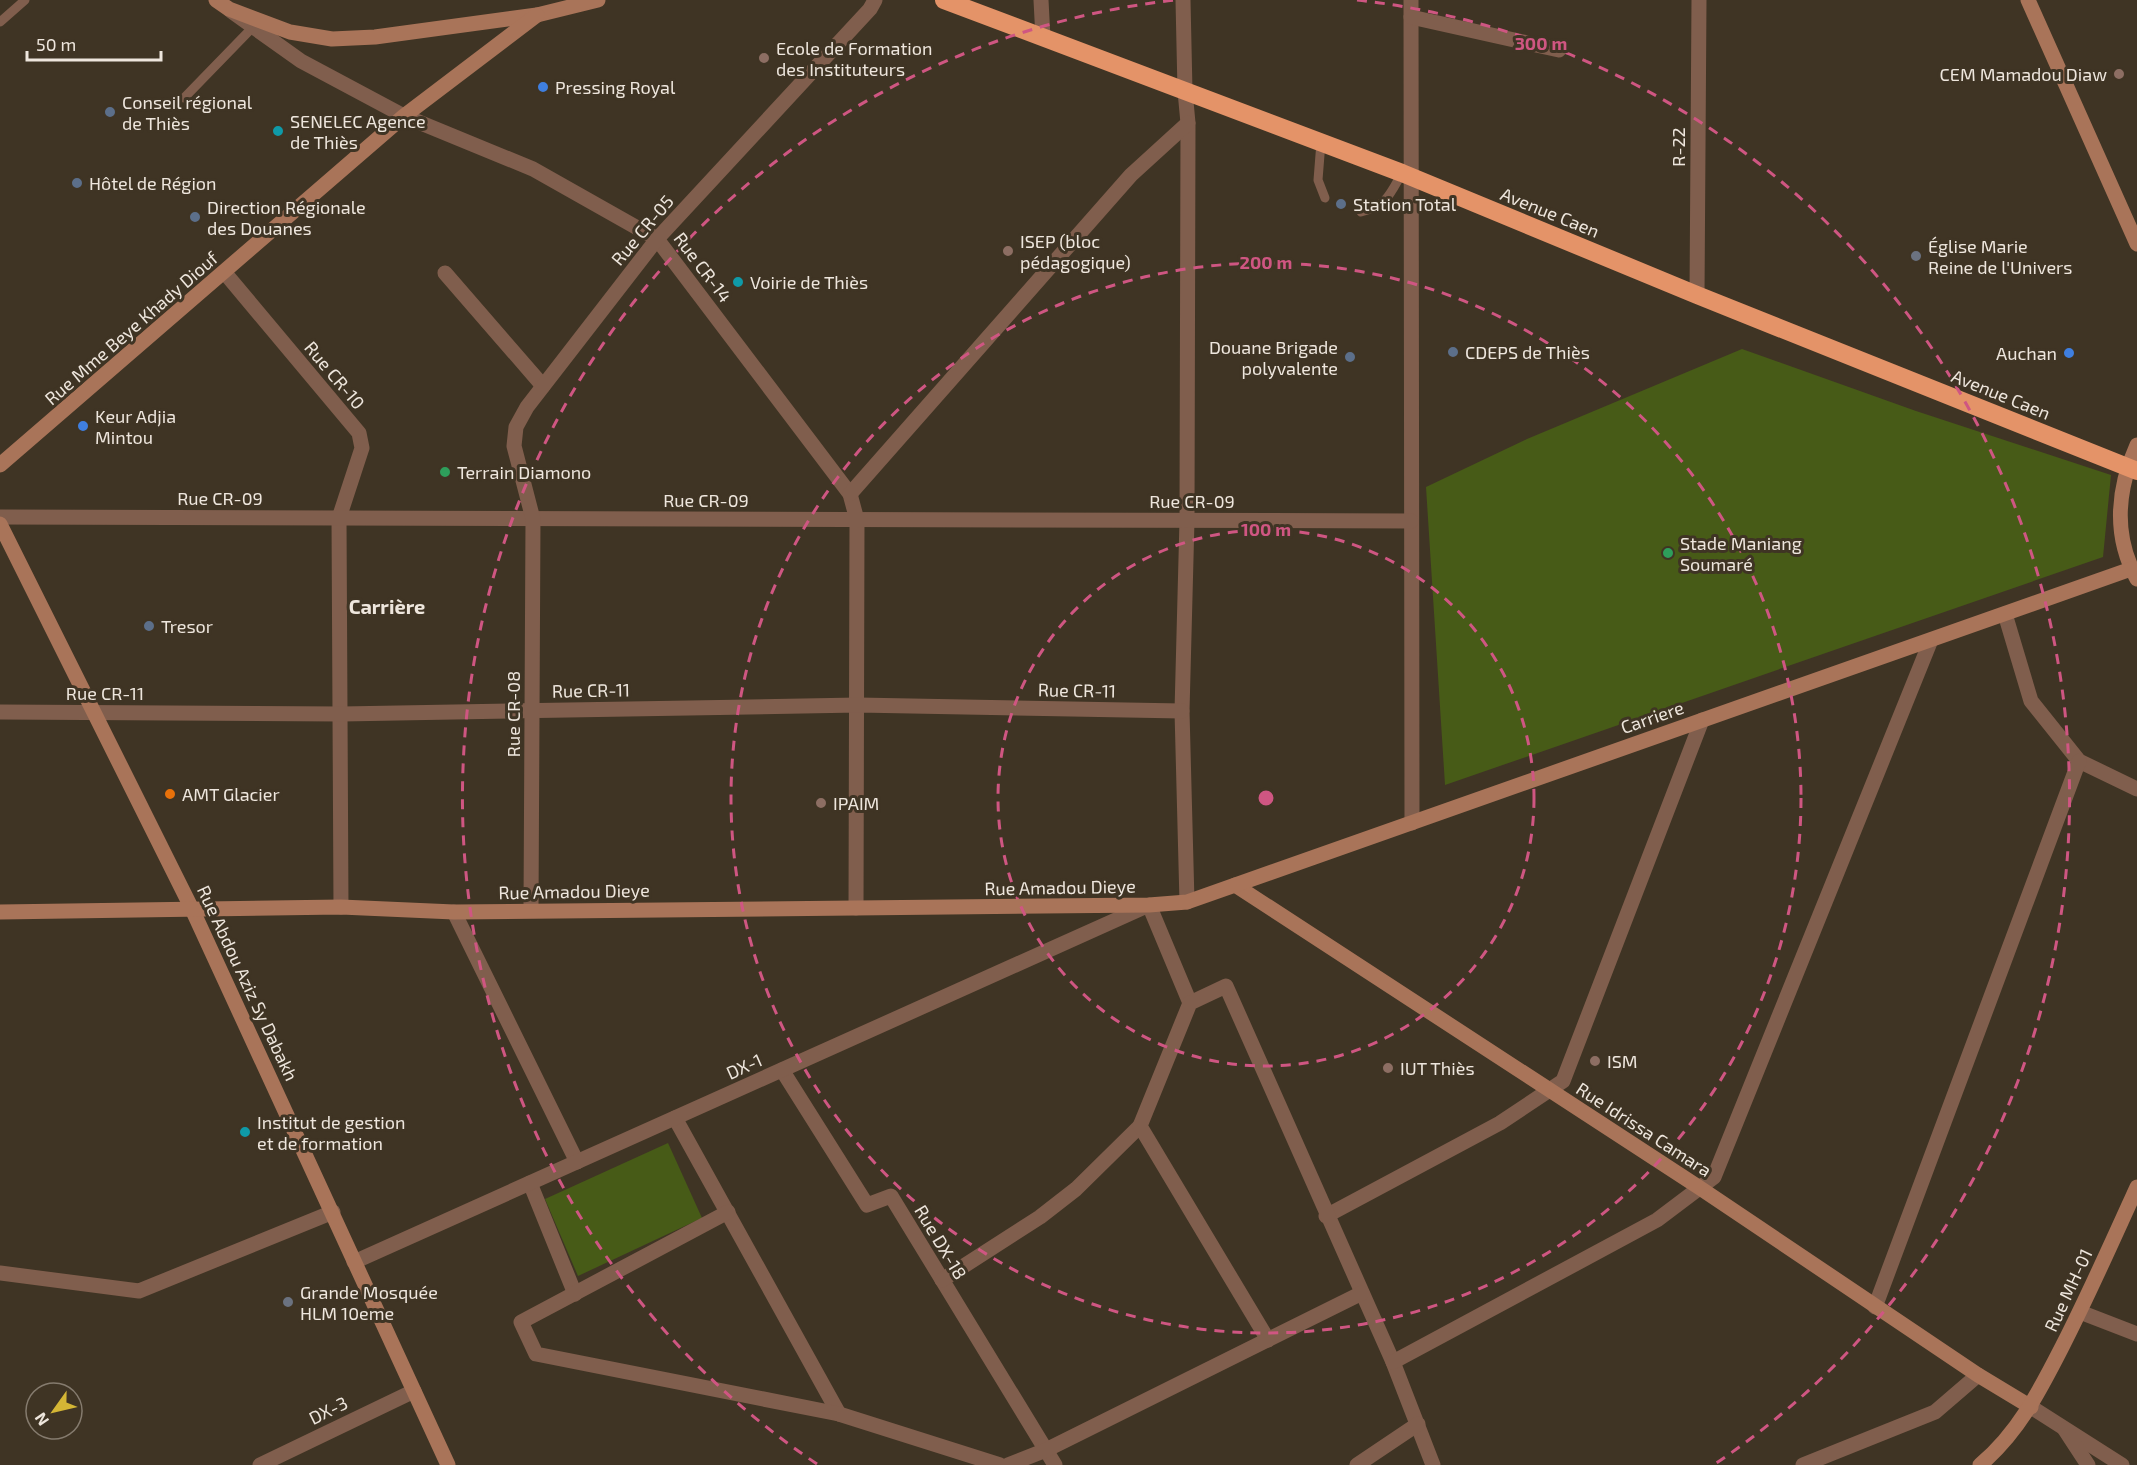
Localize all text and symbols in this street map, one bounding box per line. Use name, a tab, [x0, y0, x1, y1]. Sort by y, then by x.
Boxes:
scale bar	[27, 24, 160, 62]
text: 300 m	[1515, 32, 1567, 54]
text: 50 m	[36, 33, 76, 55]
place label: Ecole de Formation des Instituteurs	[776, 37, 933, 80]
marker: Ecole de Formation des Instituteurs	[757, 51, 771, 65]
place label: CEM Mamadou Diaw	[1940, 63, 2107, 85]
marker: CEM Mamadou Diaw	[2112, 67, 2126, 81]
place label: Pressing Royal	[555, 76, 676, 98]
marker: Pressing Royal	[536, 80, 550, 94]
place label: Conseil régional de Thiès	[122, 91, 253, 134]
marker: Conseil régional de Thiès	[103, 105, 117, 119]
place label: SENELEC Agence de Thiès	[290, 110, 426, 153]
marker: SENELEC Agence de Thiès	[271, 124, 285, 138]
street label: R-22	[1667, 127, 1689, 167]
place label: Hôtel de Région	[89, 172, 217, 194]
marker: Hôtel de Région	[70, 176, 84, 190]
street label: Avenue Caen	[1497, 182, 1603, 242]
street label: Rue CR-05	[606, 190, 678, 270]
place label: Station Total	[1353, 193, 1457, 215]
place label: Direction Régionale des Douanes	[207, 196, 366, 239]
marker: Station Total	[1334, 197, 1348, 211]
marker: Direction Régionale des Douanes	[188, 210, 202, 224]
street label: Rue CR-14	[669, 228, 737, 306]
place label: ISEP (bloc pédagogique)	[1020, 230, 1131, 273]
place label: Église Marie Reine de l'Univers	[1928, 235, 2072, 278]
marker: ISEP (bloc pédagogique)	[1001, 244, 1015, 258]
street label: Rue Mme Beye Khady Diouf	[40, 246, 223, 409]
marker: Église Marie Reine de l'Univers	[1909, 249, 1923, 263]
text: 200 m	[1240, 251, 1292, 273]
place label: Voirie de Thiès	[750, 271, 868, 293]
marker: Voirie de Thiès	[731, 275, 745, 289]
place label: Douane Brigade polyvalente	[1209, 336, 1338, 379]
street label: Rue CR-10	[300, 337, 370, 413]
place label: CDEPS de Thiès	[1465, 341, 1590, 363]
place label: Auchan	[1996, 342, 2057, 364]
marker: CDEPS de Thiès	[1446, 345, 1460, 359]
marker: Auchan	[2062, 346, 2076, 360]
marker: Douane Brigade polyvalente	[1343, 350, 1357, 364]
street label: Avenue Caen	[1948, 364, 2054, 424]
place label: Keur Adjia Mintou	[95, 405, 176, 448]
marker: Keur Adjia Mintou	[76, 419, 90, 433]
place label: Terrain Diamono	[457, 461, 591, 483]
marker: Terrain Diamono	[438, 465, 452, 479]
street label: Rue CR-09	[177, 487, 263, 509]
street label: Rue CR-09	[663, 489, 749, 511]
street label: Rue CR-09	[1149, 490, 1235, 512]
text: 100 m	[1241, 518, 1291, 540]
place label: Stade Maniang Soumaré	[1680, 532, 1802, 575]
marker: Stade Maniang Soumaré	[1661, 546, 1675, 560]
district label: Carrière	[349, 594, 425, 618]
place label: Tresor	[161, 615, 213, 637]
marker: Tresor	[142, 619, 156, 633]
street label: Rue CR-08	[502, 671, 524, 757]
street label: Rue CR-11	[552, 678, 630, 702]
street label: Rue CR-11	[1038, 678, 1116, 702]
street label: Rue CR-11	[66, 682, 144, 704]
street label: Carriere	[1618, 696, 1686, 738]
place label: AMT Glacier	[182, 783, 280, 805]
marker: AMT Glacier	[163, 787, 177, 801]
centre of rings	[1256, 788, 1276, 808]
place label: IPAIM	[833, 792, 879, 814]
marker: IPAIM	[814, 796, 828, 810]
street label: Rue Amadou Dieye	[984, 875, 1136, 899]
street label: Rue Amadou Dieye	[498, 879, 650, 903]
street label: Rue Abdou Aziz Sy Dabakh	[193, 882, 303, 1084]
street label: DX-1	[723, 1048, 765, 1084]
place label: ISM	[1607, 1050, 1638, 1072]
marker: ISM	[1588, 1054, 1602, 1068]
place label: IUT Thiès	[1400, 1057, 1475, 1079]
marker: IUT Thiès	[1381, 1061, 1395, 1075]
street label: Rue Idrissa Camara	[1572, 1077, 1716, 1181]
place label: Institut de gestion et de formation	[257, 1111, 405, 1154]
marker: Institut de gestion et de formation	[238, 1125, 252, 1139]
street label: Rue DX-18	[910, 1201, 972, 1283]
street label: Rue MH-01	[2039, 1245, 2097, 1335]
place label: Grande Mosquée HLM 10eme	[300, 1281, 438, 1324]
marker: Grande Mosquée HLM 10eme	[281, 1295, 295, 1309]
north arrow	[24, 1381, 84, 1441]
street label: DX-3	[305, 1391, 351, 1429]
text: N	[30, 1410, 52, 1430]

